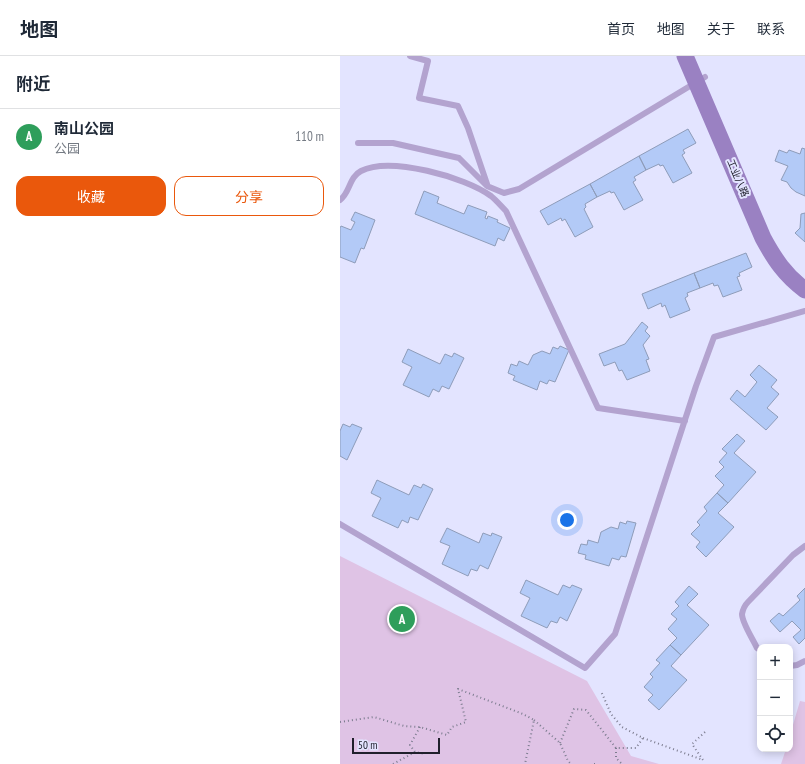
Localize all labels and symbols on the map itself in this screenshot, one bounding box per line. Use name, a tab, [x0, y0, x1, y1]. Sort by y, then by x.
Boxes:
street label: 工业八路	[724, 157, 752, 199]
your location	[557, 510, 577, 530]
pin: A	[389, 604, 415, 634]
scale bar	[352, 736, 440, 755]

